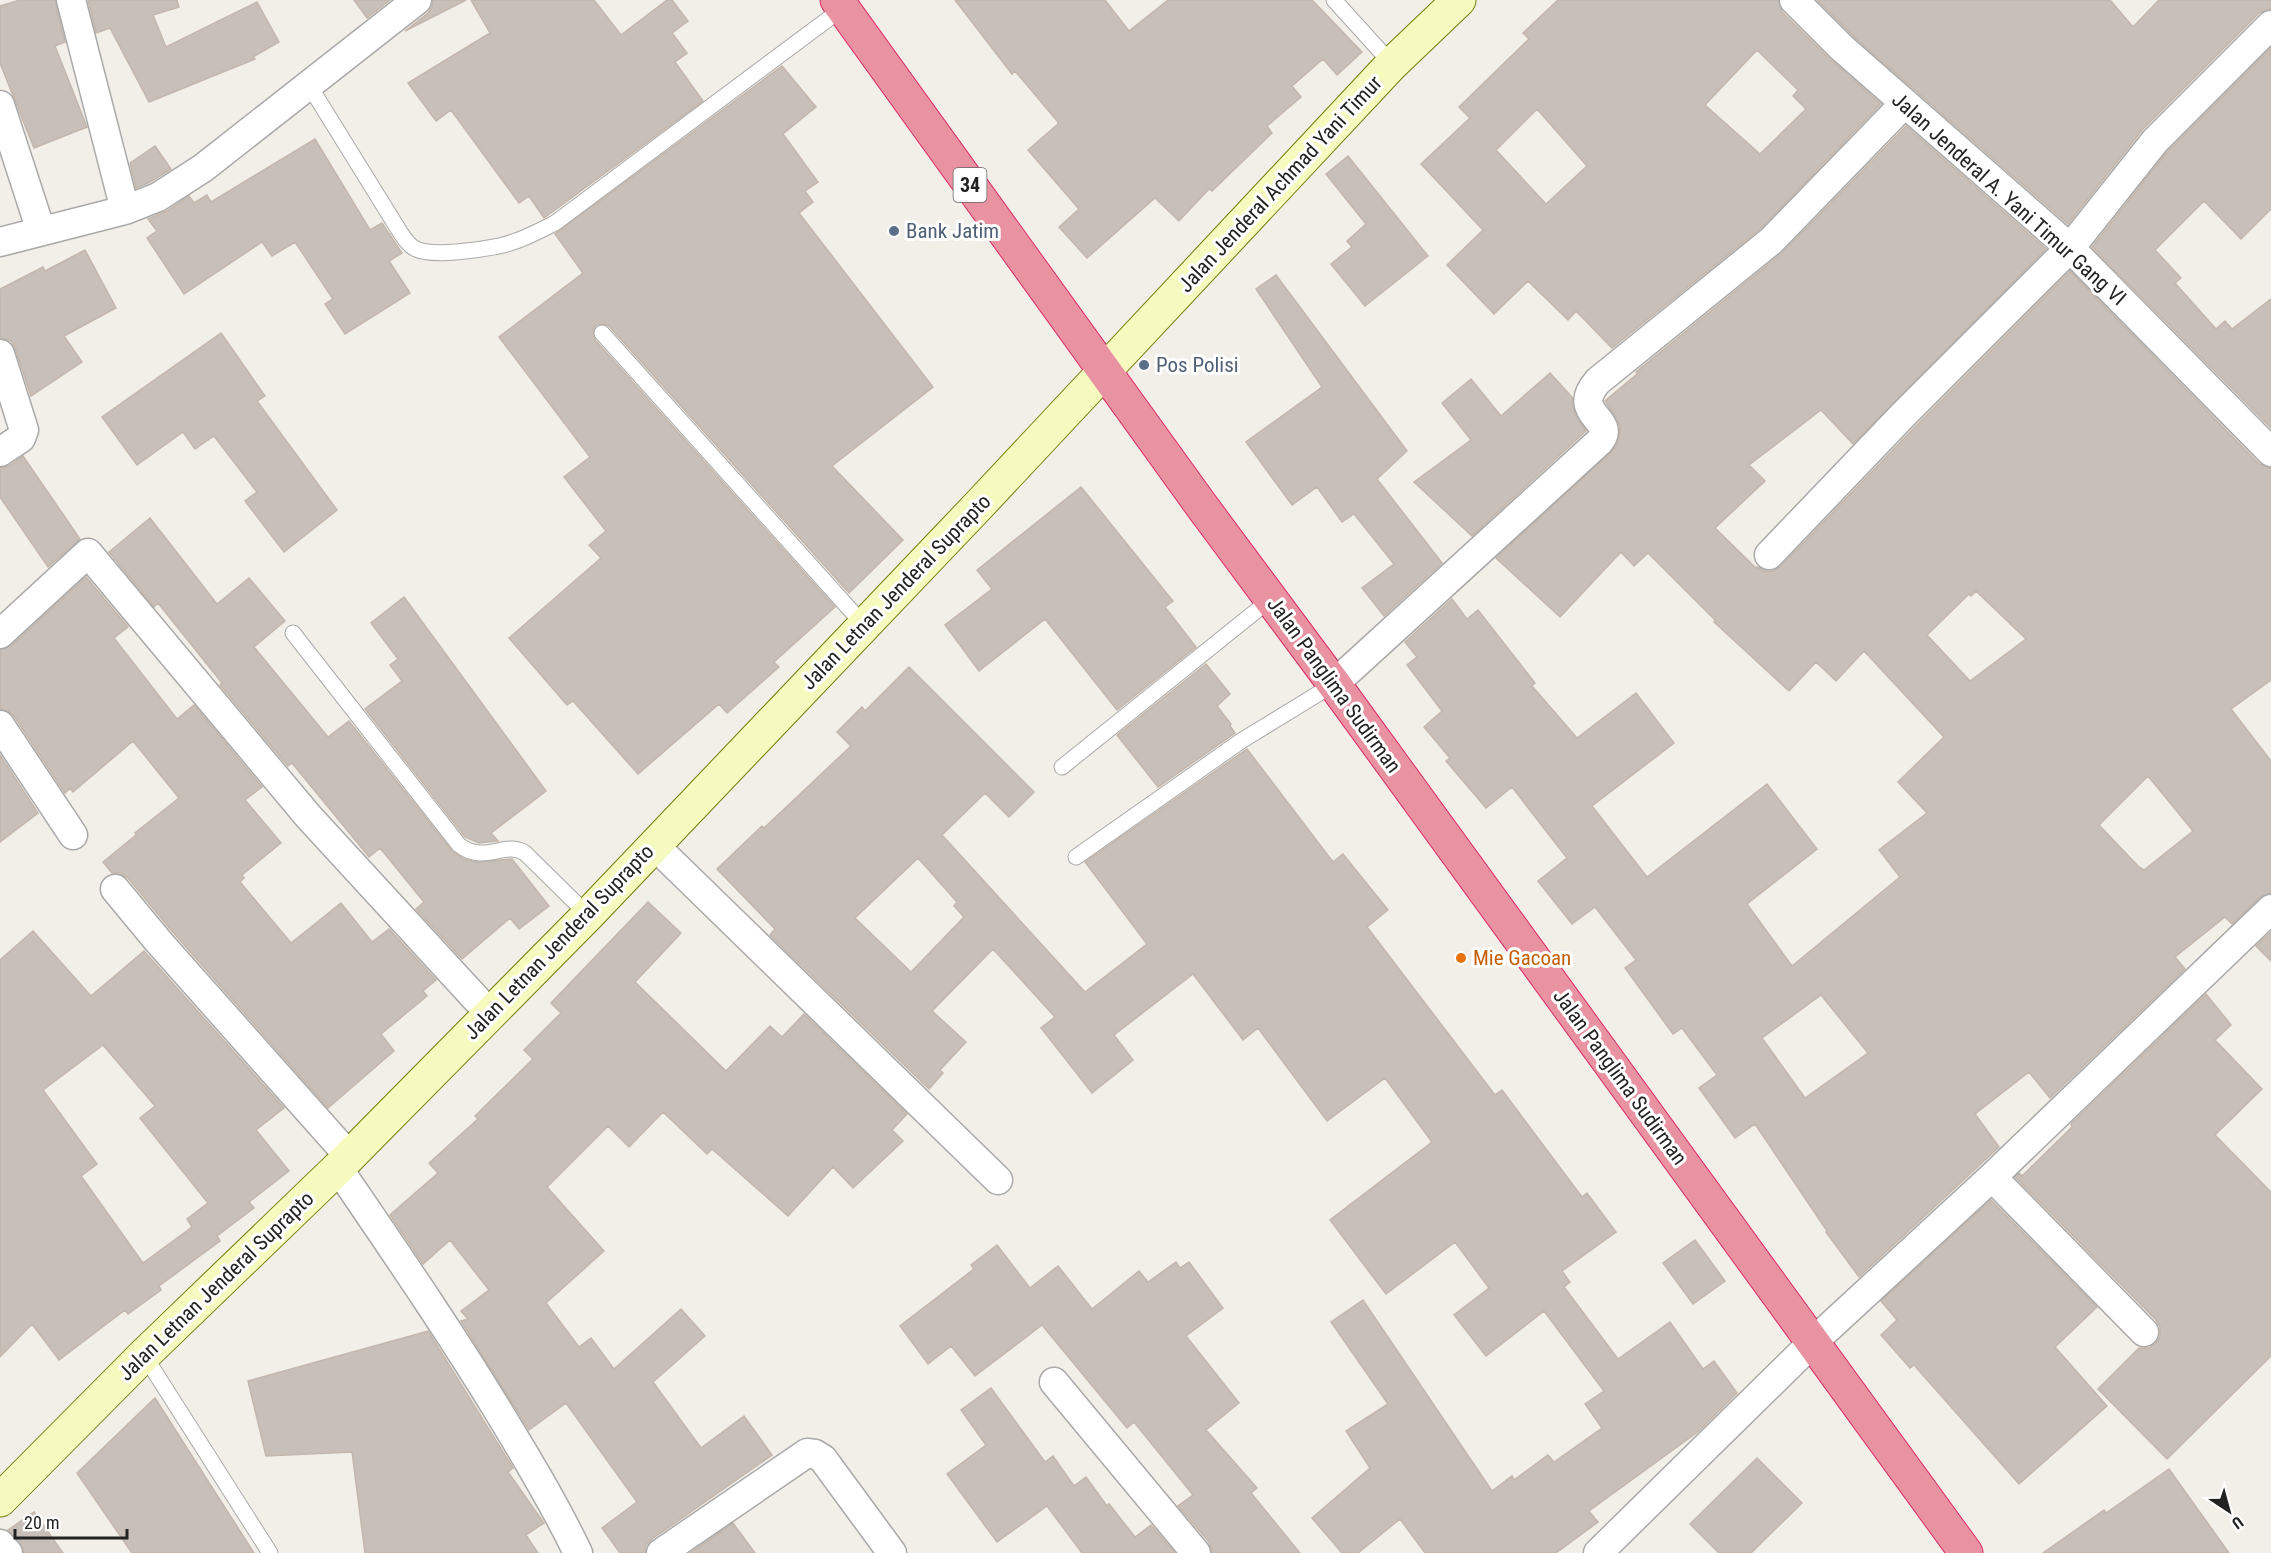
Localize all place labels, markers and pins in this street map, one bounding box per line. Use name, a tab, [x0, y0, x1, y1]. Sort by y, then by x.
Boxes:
place label: Bank Jatim	[906, 219, 999, 243]
marker: Bank Jatim	[887, 224, 901, 238]
place label: Pos Polisi	[1156, 353, 1239, 377]
marker: Pos Polisi	[1137, 358, 1151, 372]
place label: Mie Gacoan	[1473, 946, 1571, 970]
marker: Mie Gacoan	[1454, 951, 1468, 965]

